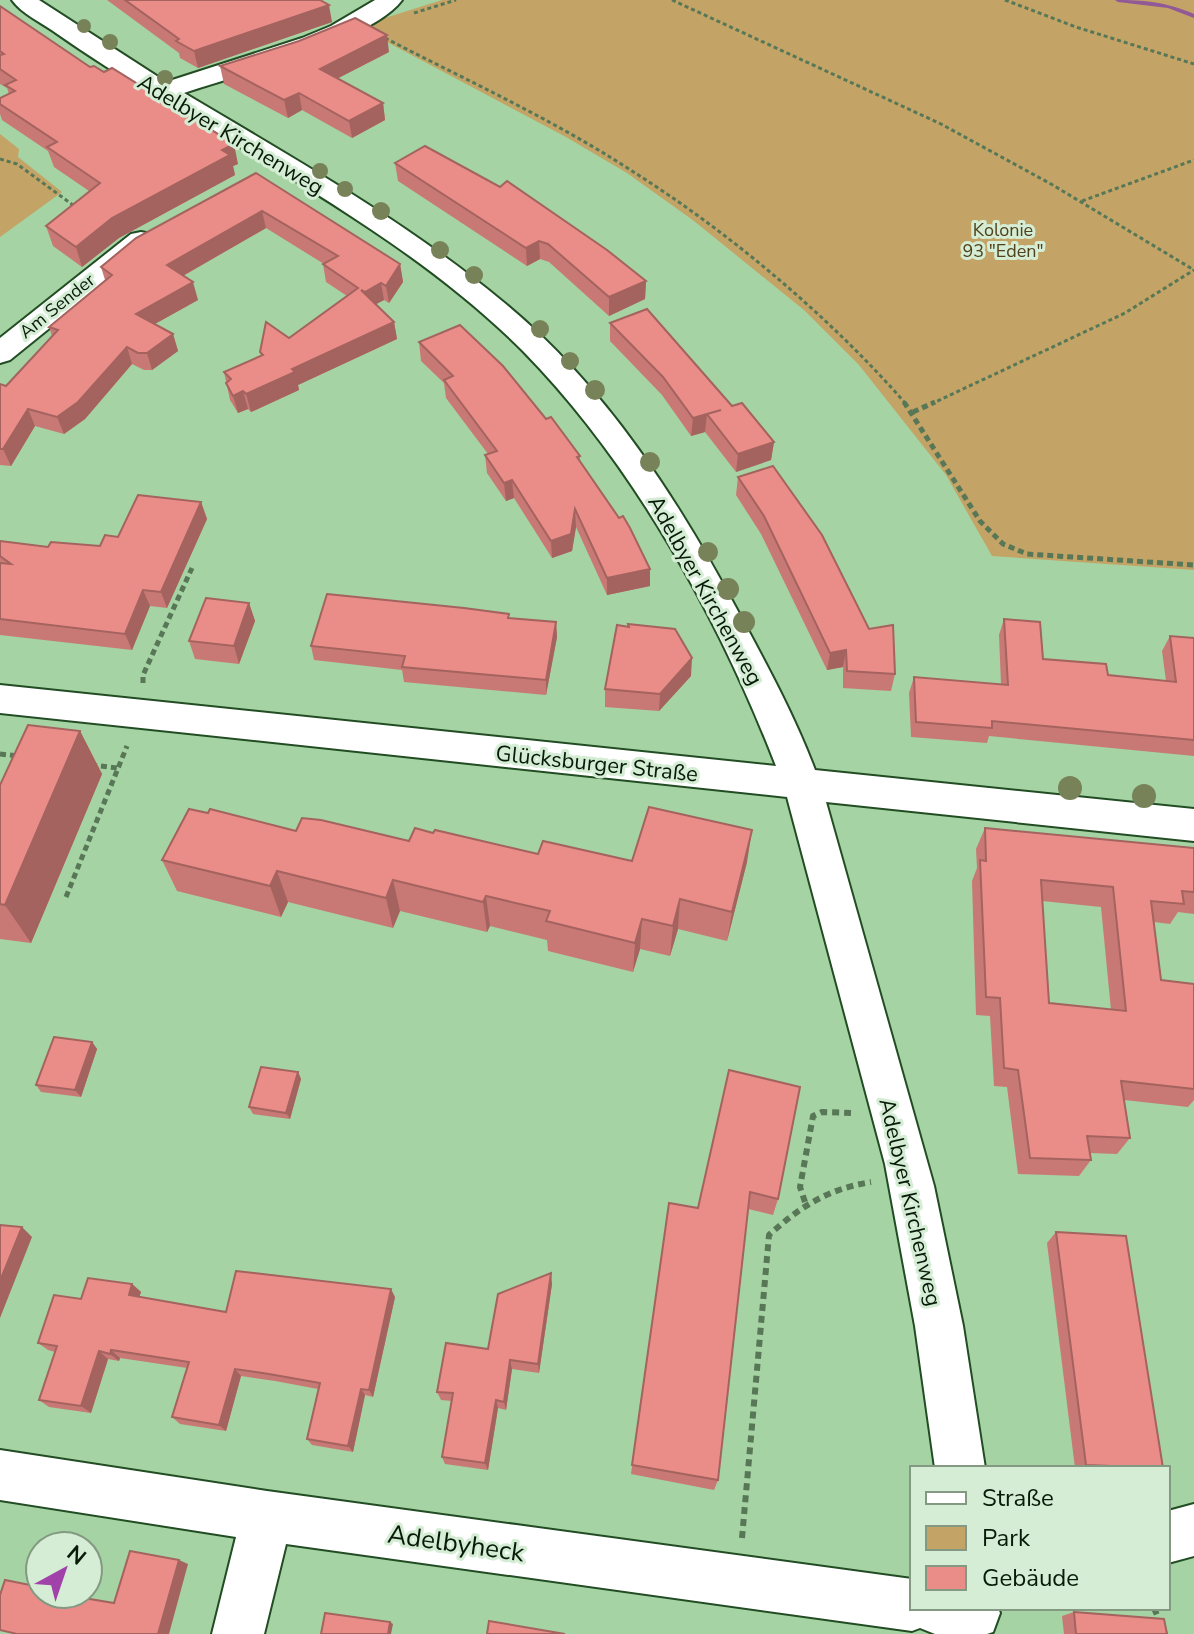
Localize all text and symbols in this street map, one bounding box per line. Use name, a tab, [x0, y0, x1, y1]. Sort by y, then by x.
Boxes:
street label: Adelbyer Kirchenweg	[132, 67, 329, 202]
park label: Kolonie 93 "Eden"	[962, 218, 1044, 263]
street label: Am Sender	[14, 268, 100, 344]
street label: Adelbyer Kirchenweg	[641, 490, 770, 691]
street label: Glücksburger Straße	[494, 738, 700, 790]
street label: Adelbyer Kirchenweg	[872, 1095, 949, 1309]
legend	[910, 1466, 1170, 1610]
text: Straße	[982, 1482, 1054, 1514]
street label: Adelbyheck	[385, 1517, 527, 1571]
text: Park	[982, 1522, 1031, 1554]
north arrow	[24, 1530, 104, 1610]
text: N	[60, 1539, 92, 1572]
text: Gebäude	[982, 1562, 1079, 1594]

